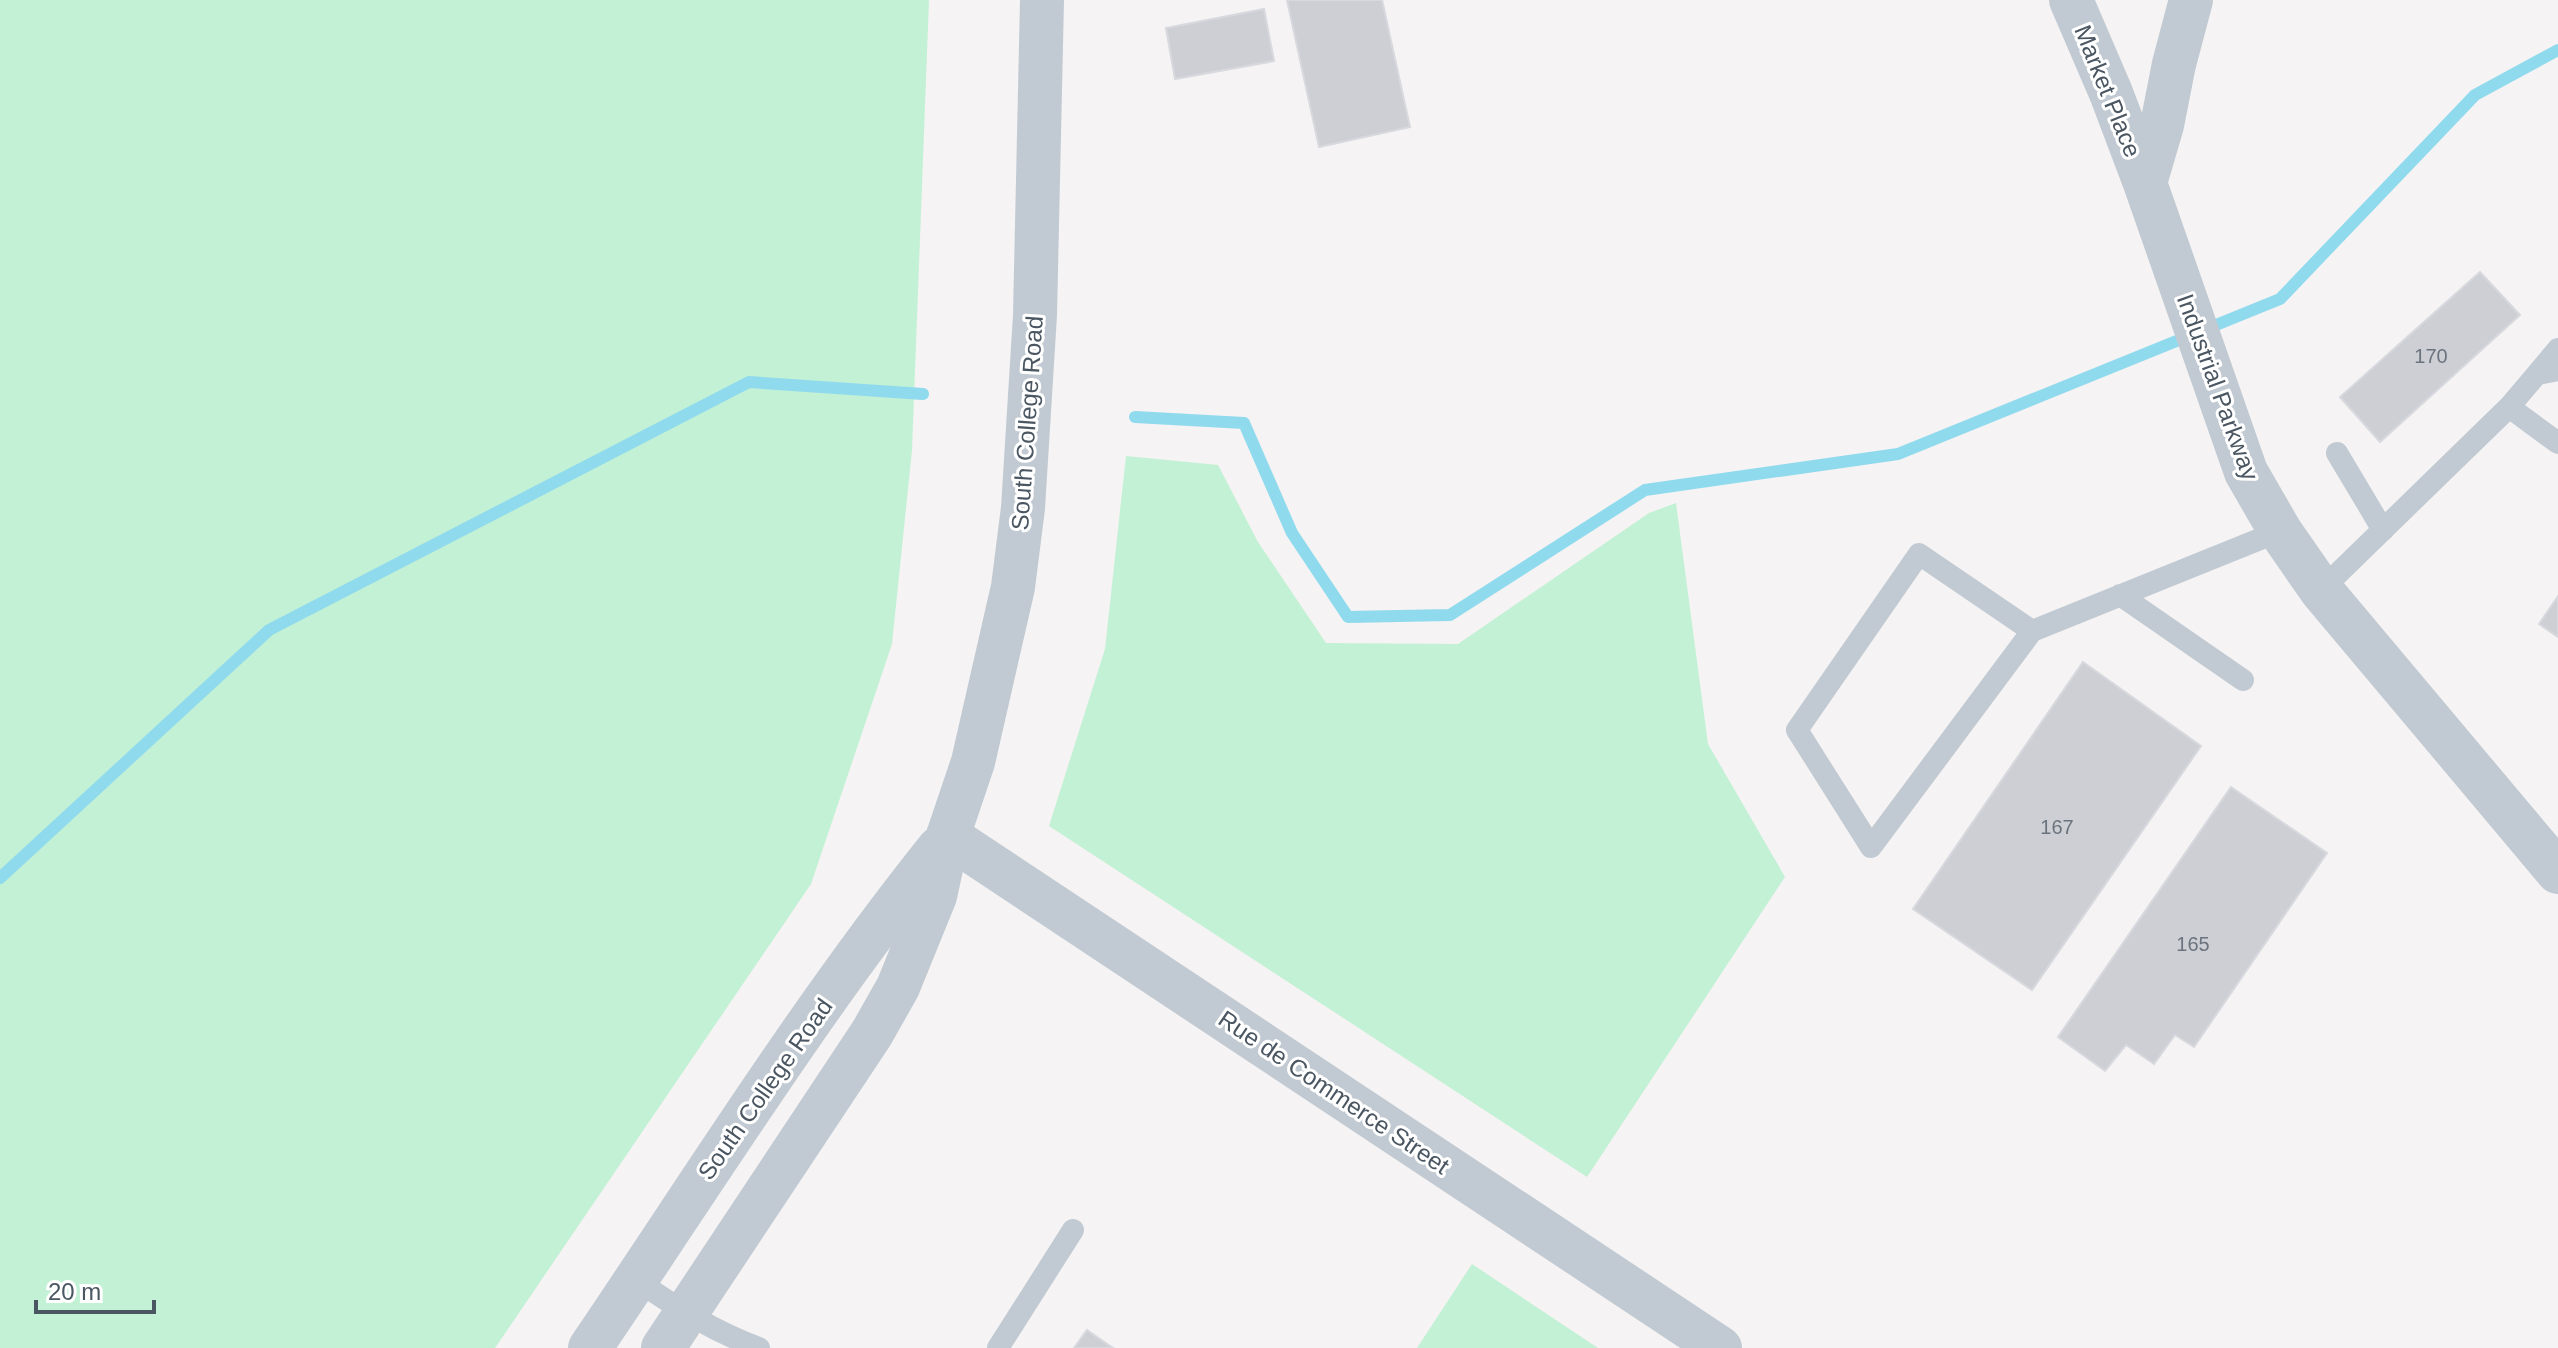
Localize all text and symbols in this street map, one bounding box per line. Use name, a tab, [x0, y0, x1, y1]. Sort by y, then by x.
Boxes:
street label: Market Place	[2069, 21, 2147, 161]
street label: Industrial Parkway	[2172, 290, 2264, 484]
street label: South College Road	[1006, 315, 1048, 531]
house number: 170	[2414, 345, 2448, 367]
house number: 167	[2040, 816, 2074, 838]
house number: 165	[2176, 933, 2210, 955]
street label: South College Road	[692, 993, 838, 1185]
street label: Rue de Commerce Street	[1214, 1005, 1455, 1179]
scale bar	[36, 1264, 154, 1314]
text: 20 m	[48, 1278, 101, 1305]

